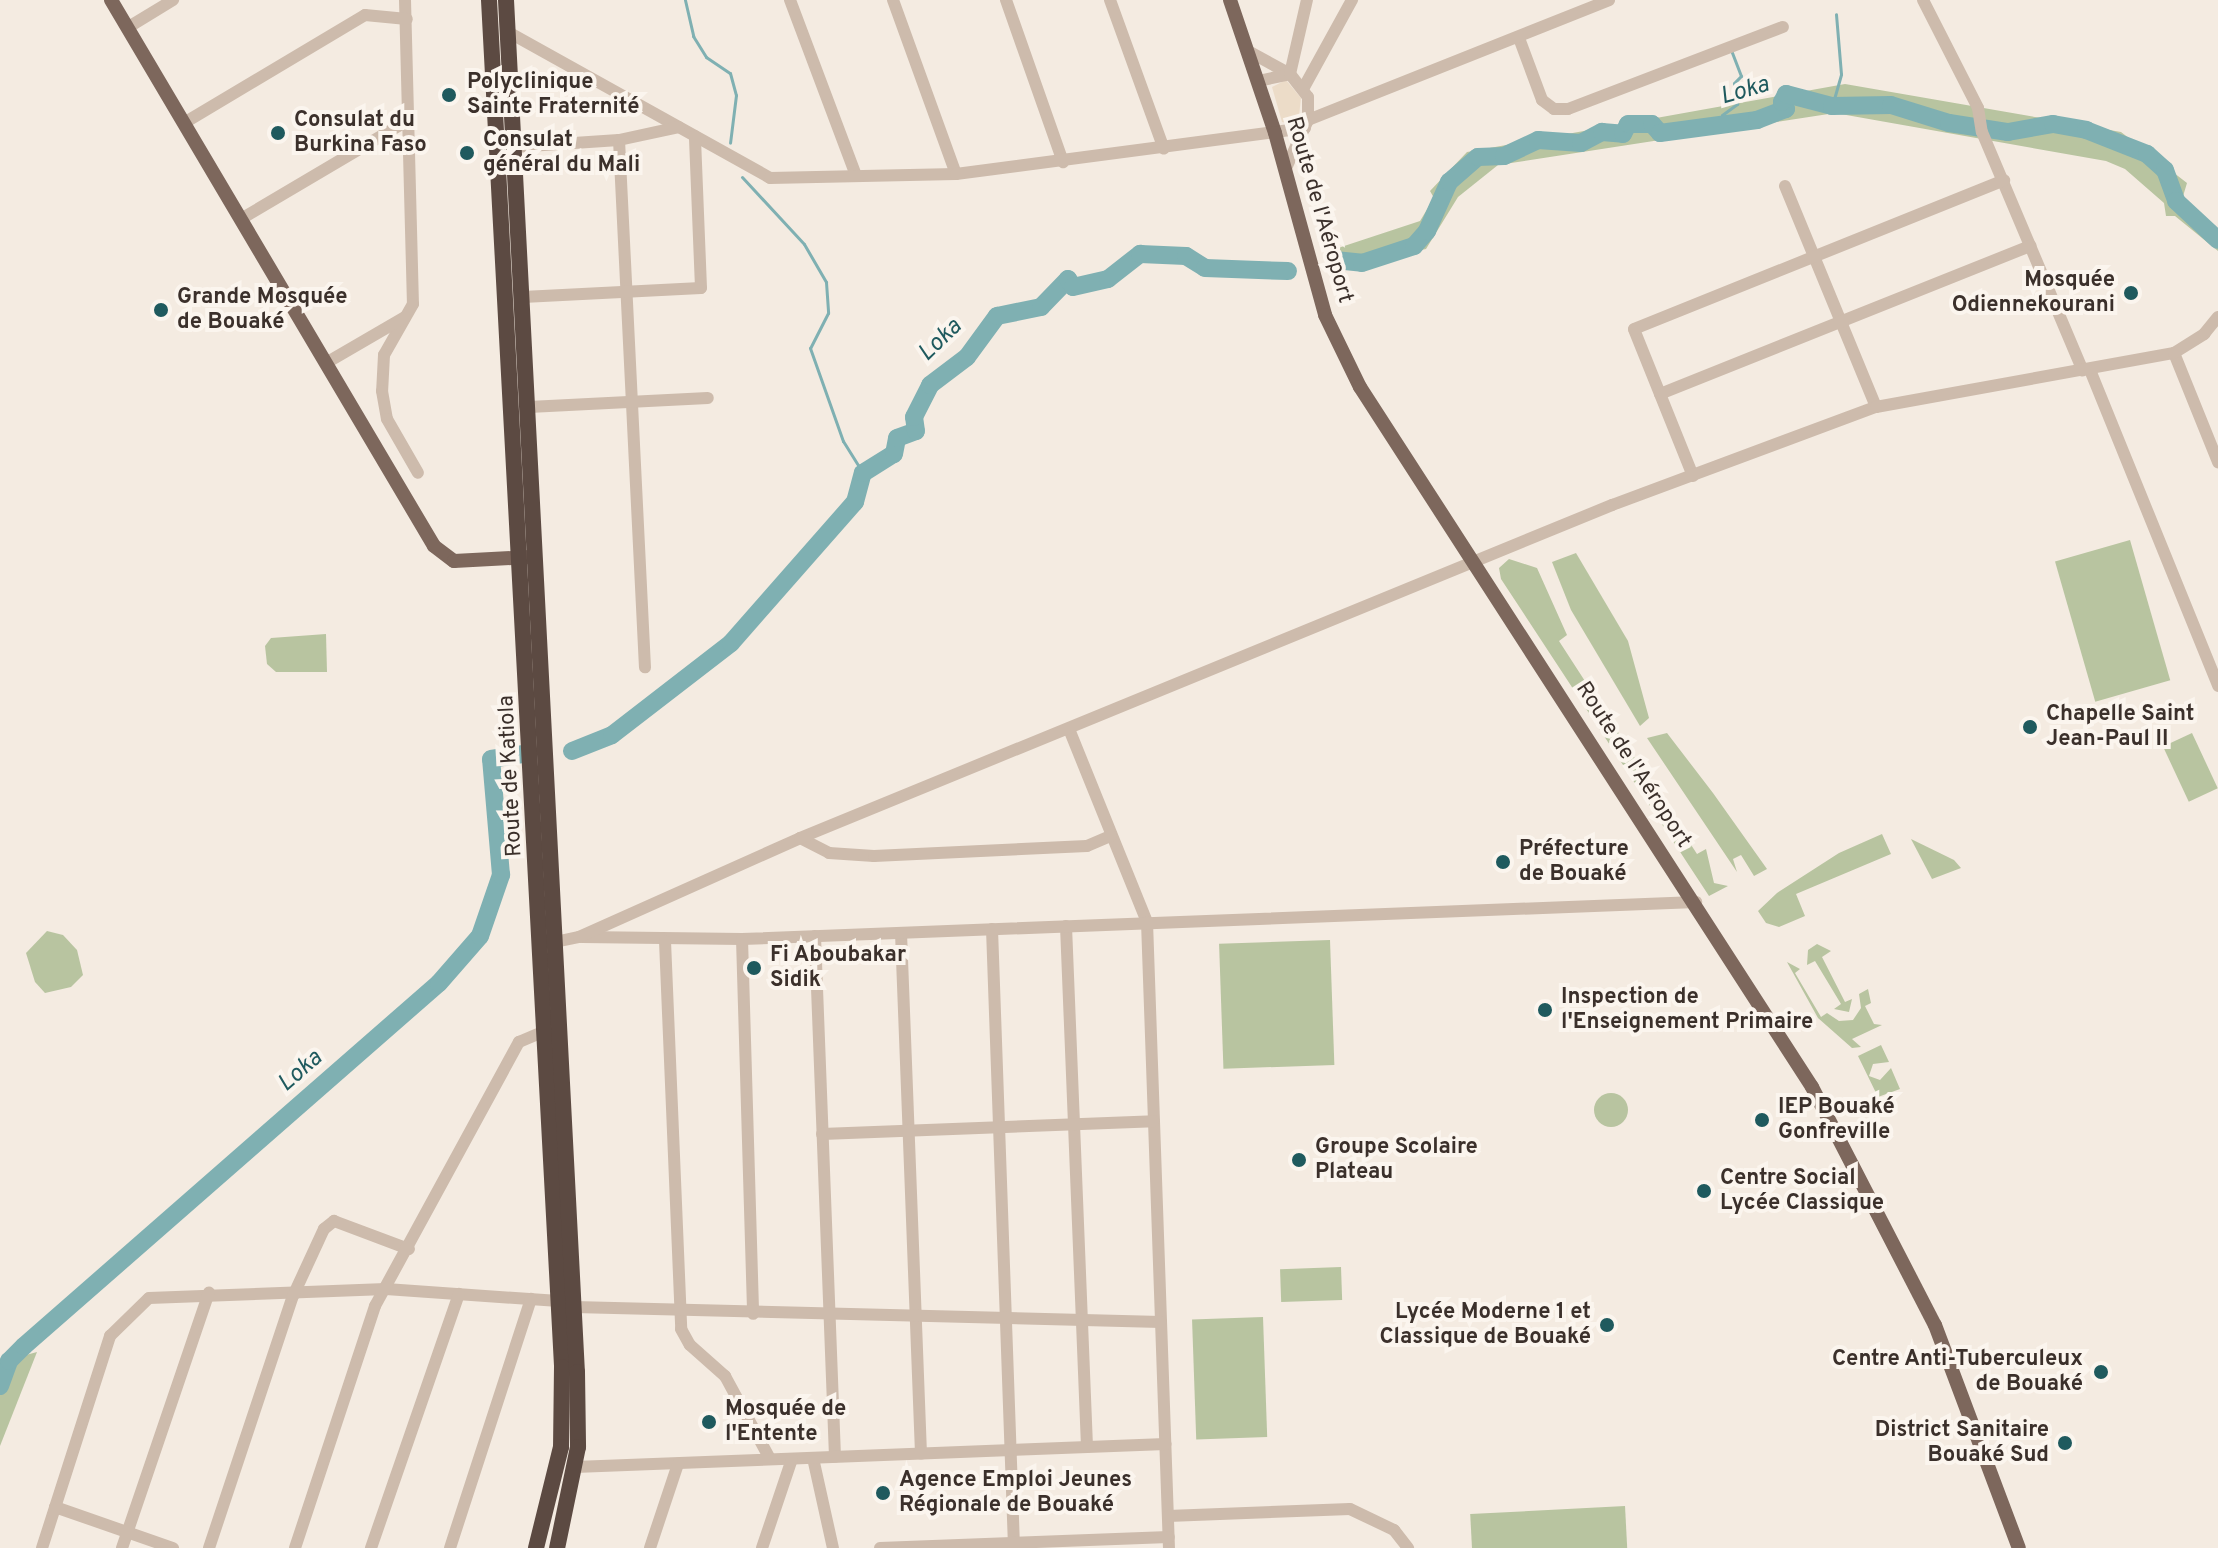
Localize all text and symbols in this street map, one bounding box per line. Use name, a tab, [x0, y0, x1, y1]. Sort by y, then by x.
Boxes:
place label: Polyclinique Sainte Fraternité	[467, 69, 639, 120]
water label: Loka	[1717, 71, 1773, 113]
marker: Polyclinique Sainte Fraternité	[438, 84, 460, 106]
place label: Consulat du Burkina Faso	[294, 107, 427, 158]
street label: Route de l'Aéroport	[1280, 114, 1358, 306]
marker: Consulat du Burkina Faso	[269, 124, 287, 142]
place label: Consulat général du Mali	[483, 127, 640, 178]
marker: Consulat général du Mali	[458, 144, 476, 162]
place label: Mosquée Odiennekourani	[1952, 267, 2115, 318]
place label: Grande Mosquée de Bouaké	[177, 284, 348, 336]
marker: Mosquée Odiennekourani	[2122, 284, 2140, 302]
marker: Grande Mosquée de Bouaké	[152, 301, 170, 319]
water label: Loka	[913, 313, 969, 369]
street label: Route de l'Aéroport	[1569, 677, 1697, 853]
street label: Route de Katiola	[494, 695, 528, 857]
place label: Chapelle Saint Jean-Paul II	[2046, 701, 2194, 752]
marker: Chapelle Saint Jean-Paul II	[2021, 718, 2039, 736]
place label: Préfecture de Bouaké	[1519, 836, 1629, 888]
marker: Préfecture de Bouaké	[1494, 853, 1512, 871]
place label: Fi Aboubakar Sidik	[770, 942, 907, 994]
marker: Fi Aboubakar Sidik	[745, 959, 763, 977]
place label: Inspection de l'Enseignement Primaire	[1561, 984, 1813, 1036]
marker: Inspection de l'Enseignement Primaire	[1536, 1001, 1554, 1019]
water label: Loka	[273, 1045, 329, 1099]
place label: IEP Bouaké Gonfreville	[1778, 1094, 1895, 1146]
marker: IEP Bouaké Gonfreville	[1753, 1111, 1771, 1129]
place label: Groupe Scolaire Plateau	[1315, 1134, 1478, 1186]
marker: Groupe Scolaire Plateau	[1290, 1151, 1308, 1169]
place label: Centre Social Lycée Classique	[1720, 1165, 1884, 1216]
marker: Centre Social Lycée Classique	[1695, 1182, 1713, 1200]
place label: Lycée Moderne 1 et Classique de Bouaké	[1380, 1299, 1591, 1350]
marker: Lycée Moderne 1 et Classique de Bouaké	[1598, 1316, 1616, 1334]
place label: Centre Anti-Tuberculeux de Bouaké	[1831, 1346, 2083, 1398]
marker: Centre Anti-Tuberculeux de Bouaké	[2090, 1361, 2112, 1383]
place label: Mosquée de l'Entente	[725, 1396, 846, 1448]
marker: Mosquée de l'Entente	[700, 1413, 718, 1431]
place label: District Sanitaire Bouaké Sud	[1875, 1417, 2049, 1468]
marker: District Sanitaire Bouaké Sud	[2056, 1434, 2074, 1452]
place label: Agence Emploi Jeunes Régionale de Bouaké	[899, 1467, 1132, 1518]
marker: Agence Emploi Jeunes Régionale de Bouaké	[874, 1484, 892, 1502]

